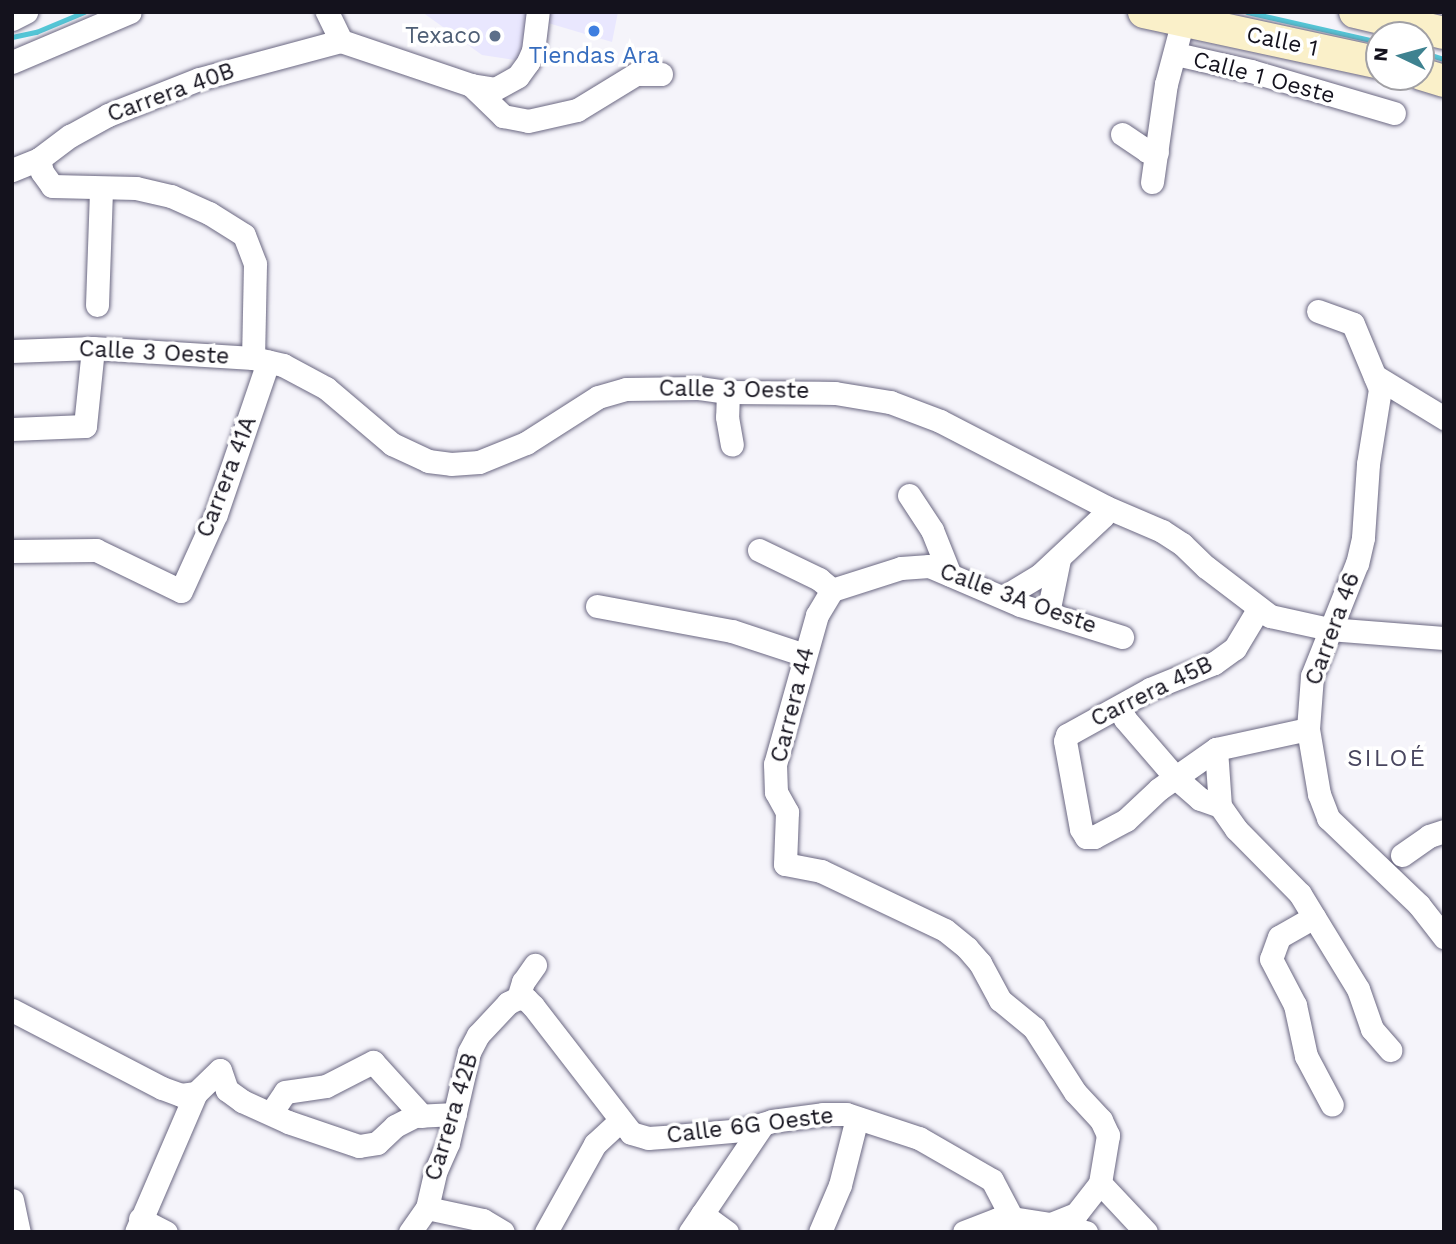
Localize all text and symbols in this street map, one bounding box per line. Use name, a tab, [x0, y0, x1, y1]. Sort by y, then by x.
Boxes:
street label: Calle 1	[1243, 21, 1321, 63]
north arrow	[1365, 21, 1435, 91]
place label: Texaco	[405, 22, 481, 50]
marker: Tiendas Ara	[586, 23, 602, 39]
marker: Texaco	[487, 28, 503, 44]
place label: Tiendas Ara	[528, 42, 660, 70]
street label: Calle 1 Oeste	[1190, 46, 1338, 110]
text: N	[1369, 46, 1393, 62]
street label: Carrera 40B	[103, 57, 239, 129]
street label: Calle 3 Oeste	[78, 335, 230, 371]
street label: Calle 3 Oeste	[658, 375, 810, 405]
street label: Carrera 41A	[191, 412, 263, 542]
street label: Calle 3A Oeste	[935, 558, 1101, 640]
street label: Carrera 46	[1300, 569, 1366, 689]
street label: Carrera 44	[765, 644, 821, 766]
street label: Carrera 45B	[1086, 650, 1218, 734]
district label: SILOÉ	[1348, 745, 1426, 773]
street label: Carrera 42B	[419, 1049, 485, 1185]
street label: Calle 6G Oeste	[665, 1102, 835, 1150]

